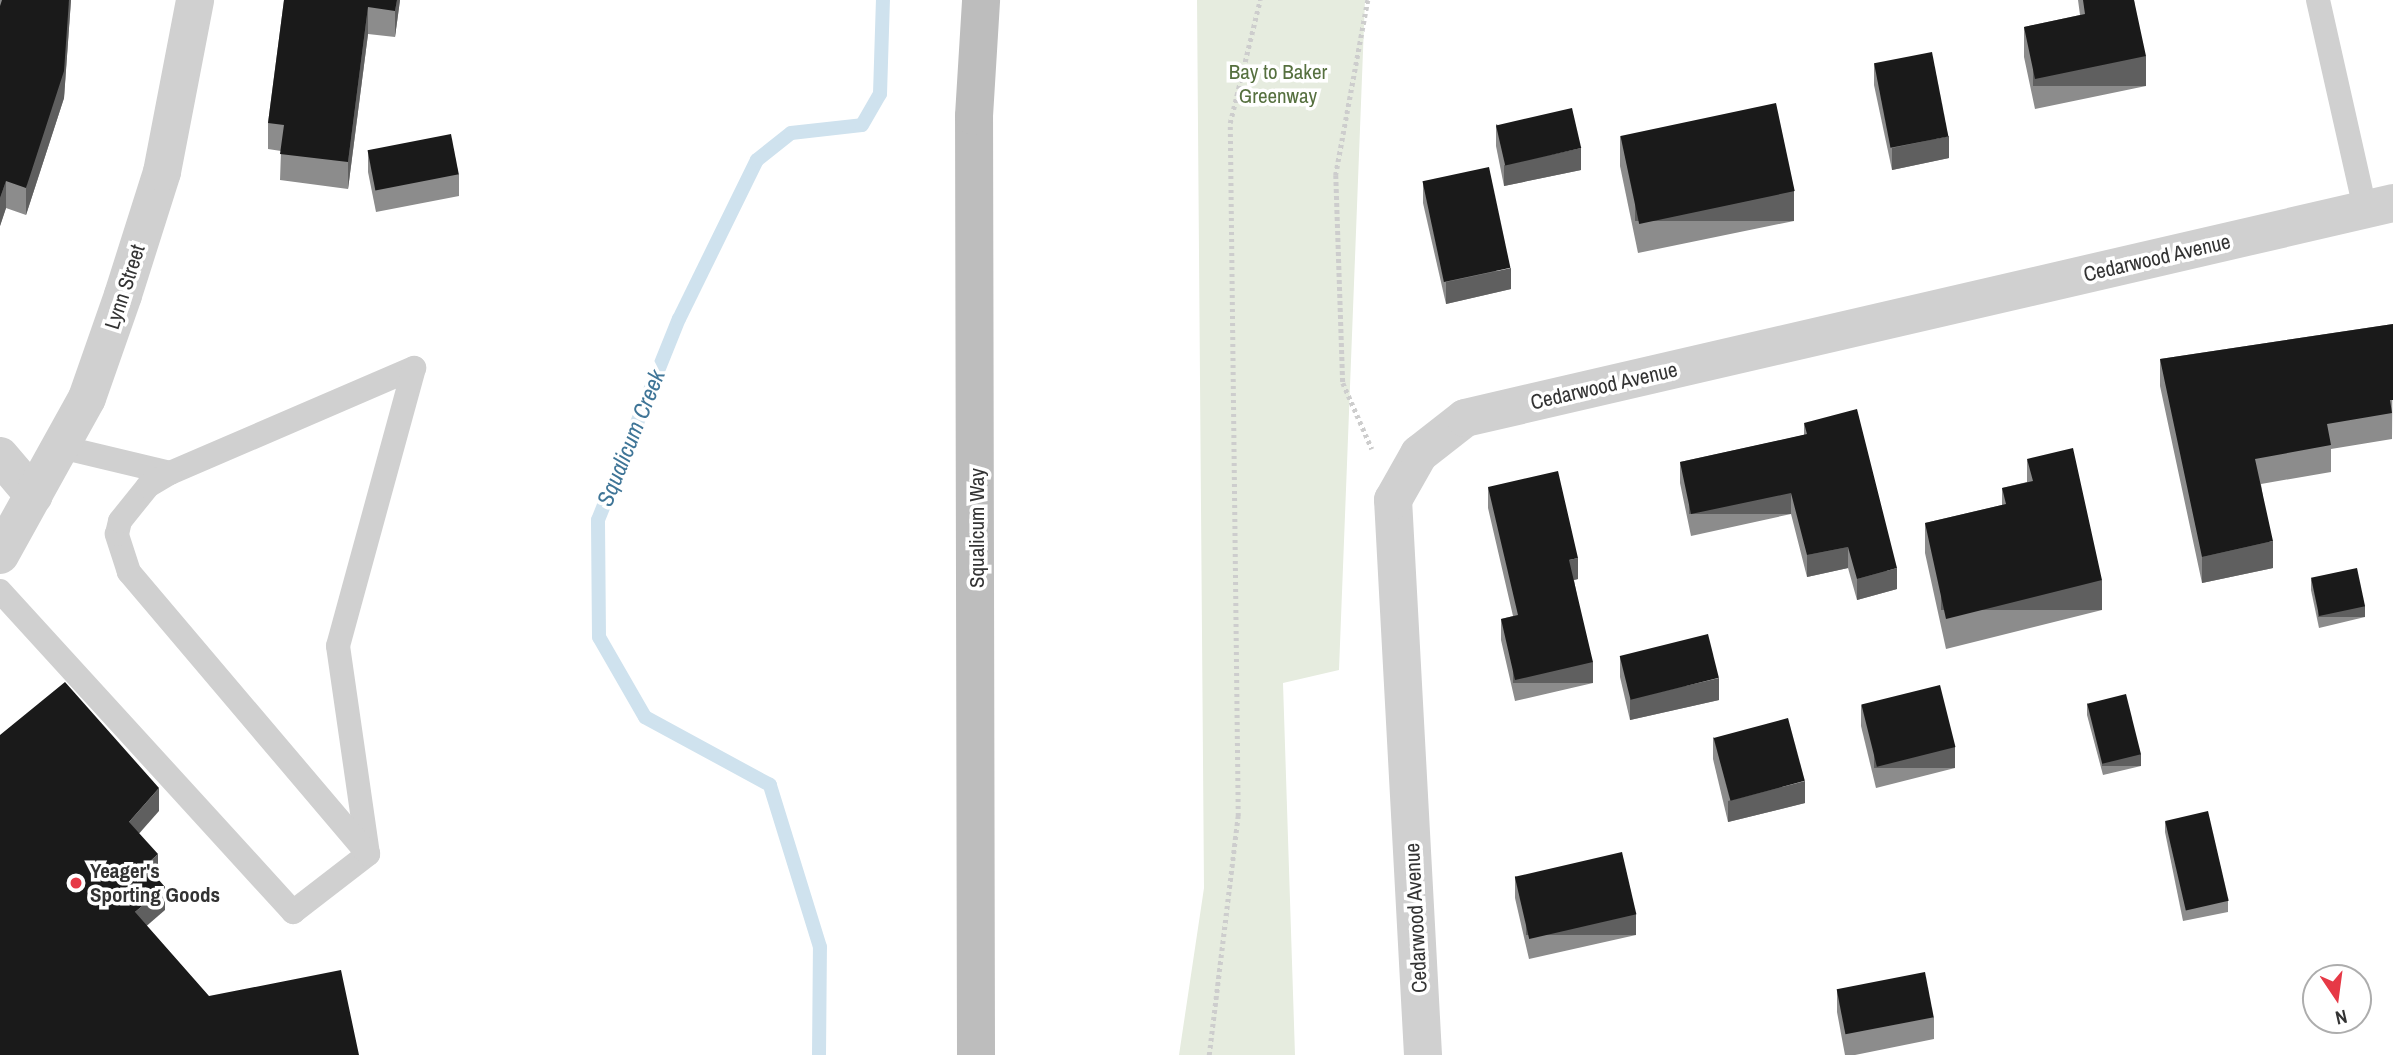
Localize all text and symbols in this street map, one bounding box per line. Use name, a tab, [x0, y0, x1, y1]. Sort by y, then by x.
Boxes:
park label: Bay to Baker Greenway	[1229, 59, 1327, 109]
street label: Cedarwood Avenue	[2081, 229, 2233, 287]
street label: Lynn Street	[100, 242, 150, 332]
street label: Cedarwood Avenue	[1528, 357, 1680, 415]
water label: Squalicum Creek	[591, 366, 671, 510]
street label: Squalicum Way	[964, 468, 990, 588]
street label: Cedarwood Avenue	[1399, 842, 1433, 994]
place label: Yeager's Sporting Goods	[90, 858, 220, 908]
marker: Yeager's Sporting Goods	[68, 875, 84, 891]
north arrow	[2302, 964, 2372, 1034]
text: N	[2333, 1004, 2350, 1031]

